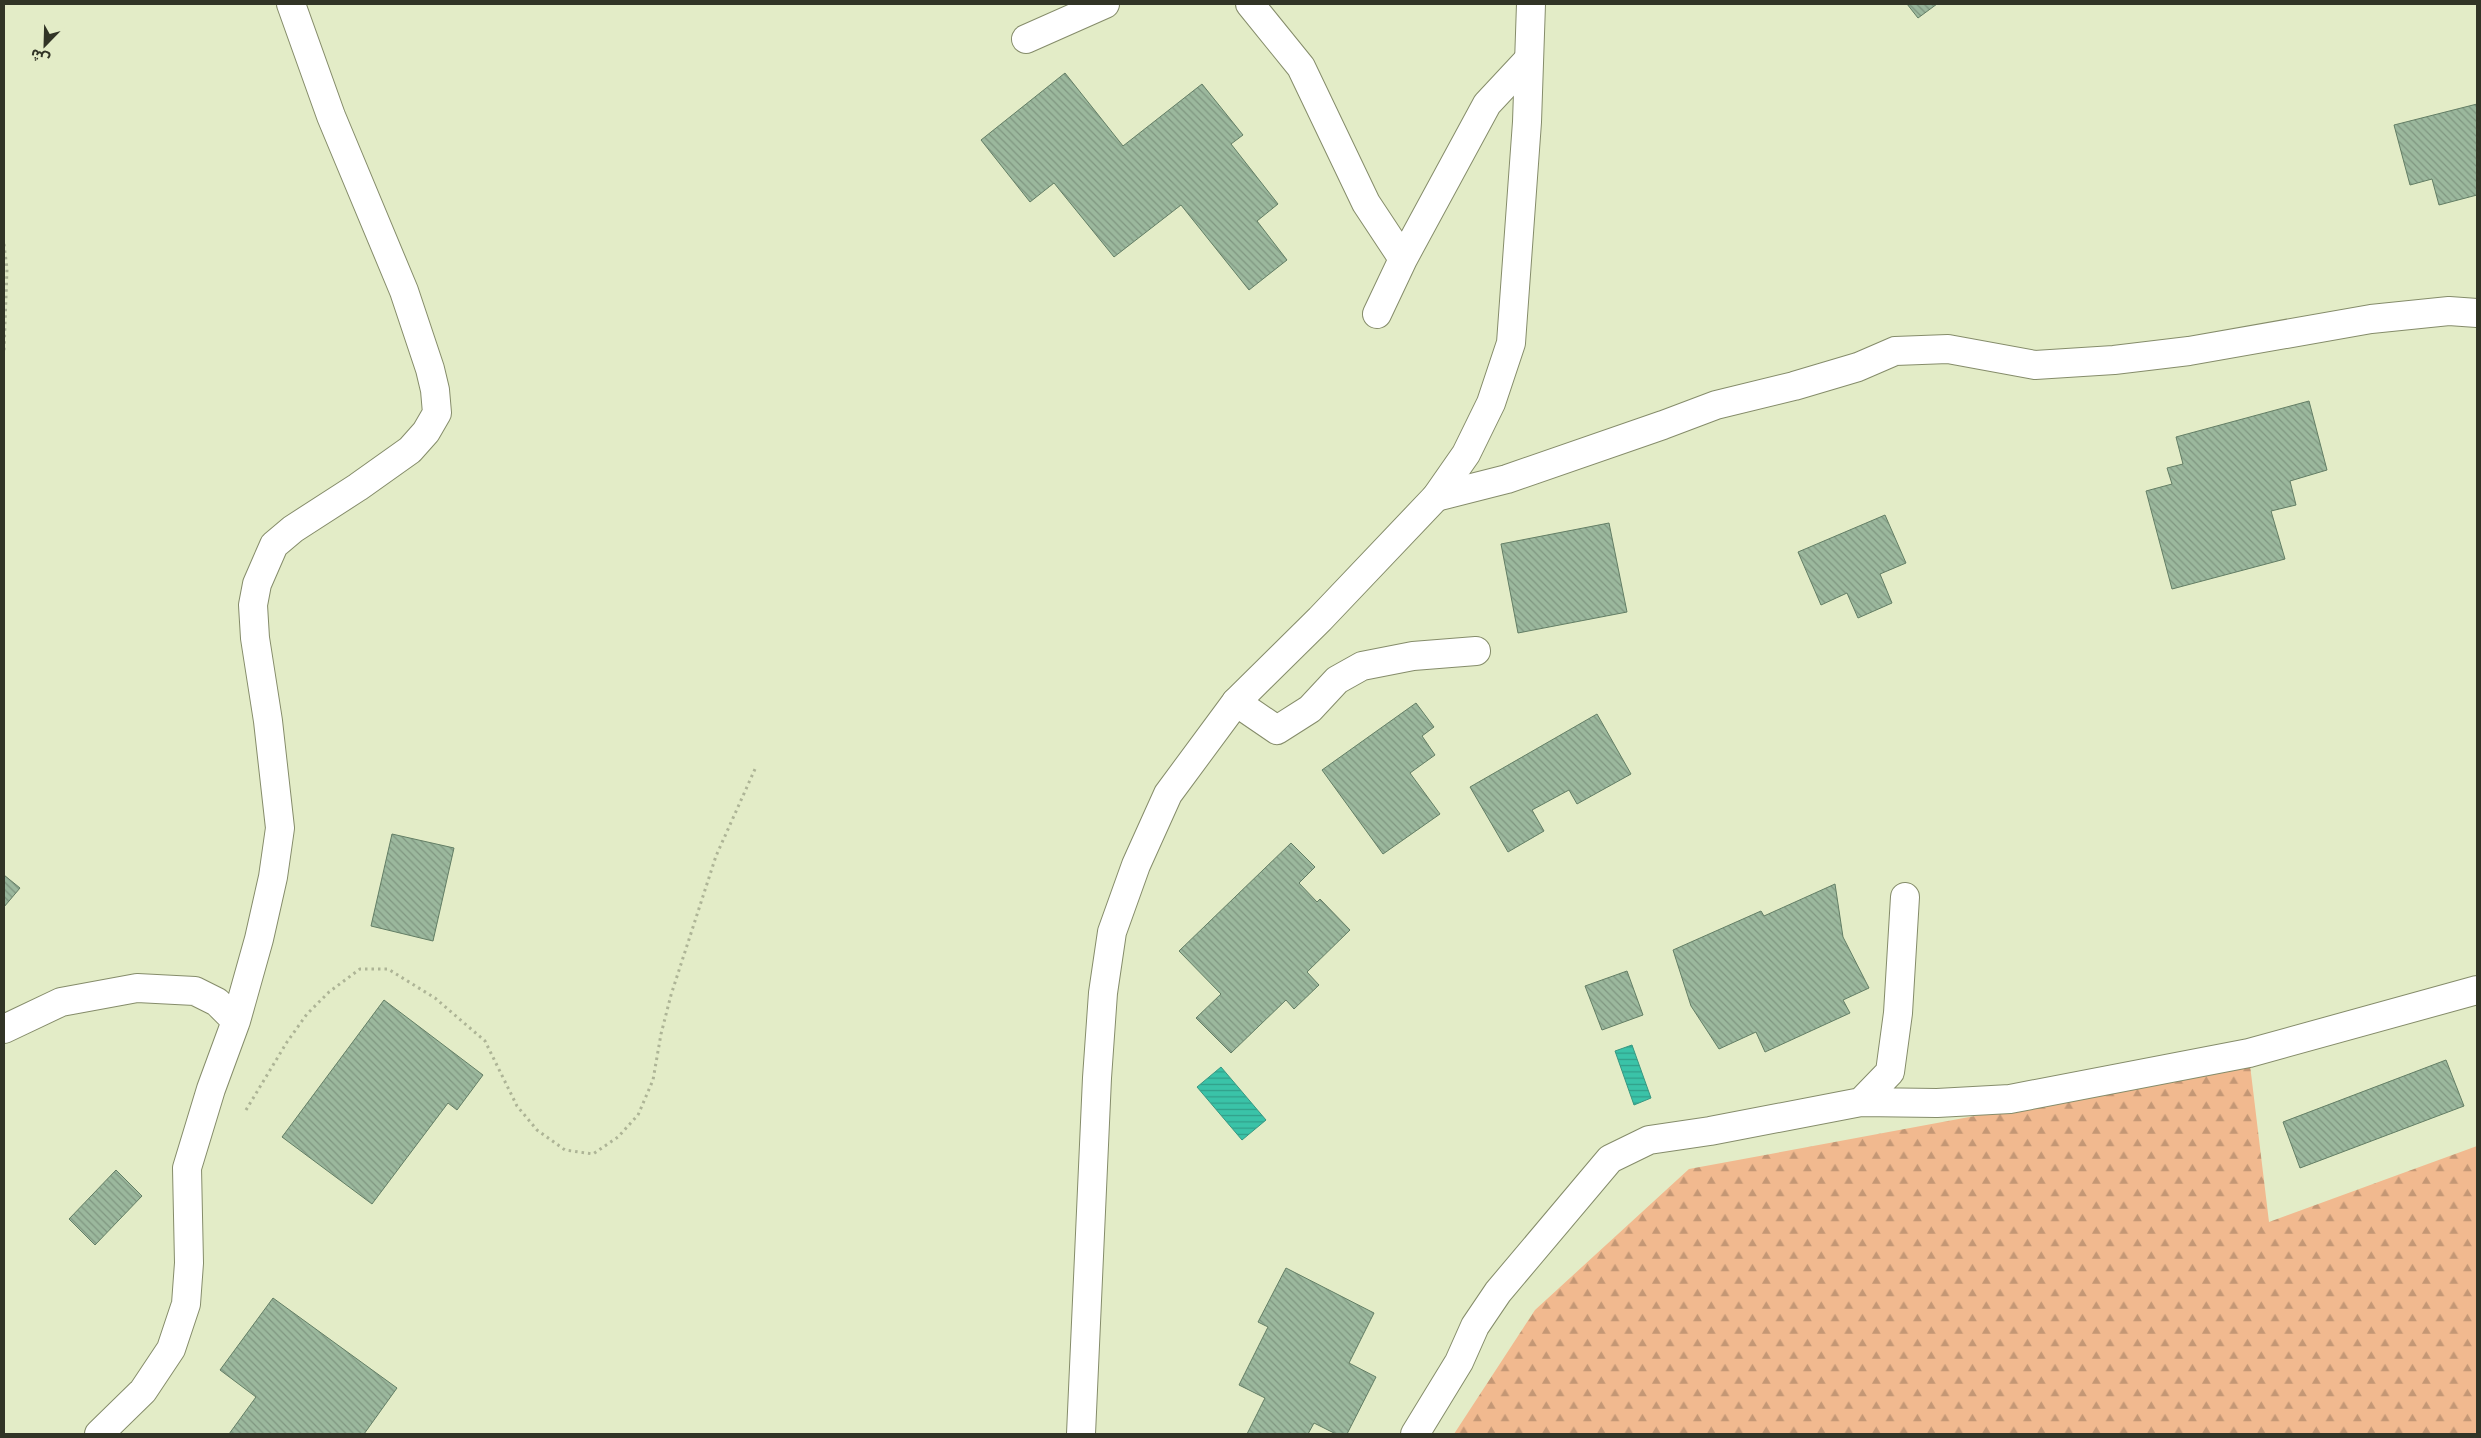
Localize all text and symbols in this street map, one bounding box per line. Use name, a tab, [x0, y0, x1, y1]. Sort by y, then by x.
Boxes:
north arrow	[20, 20, 70, 70]
text: ش	[28, 46, 52, 69]

